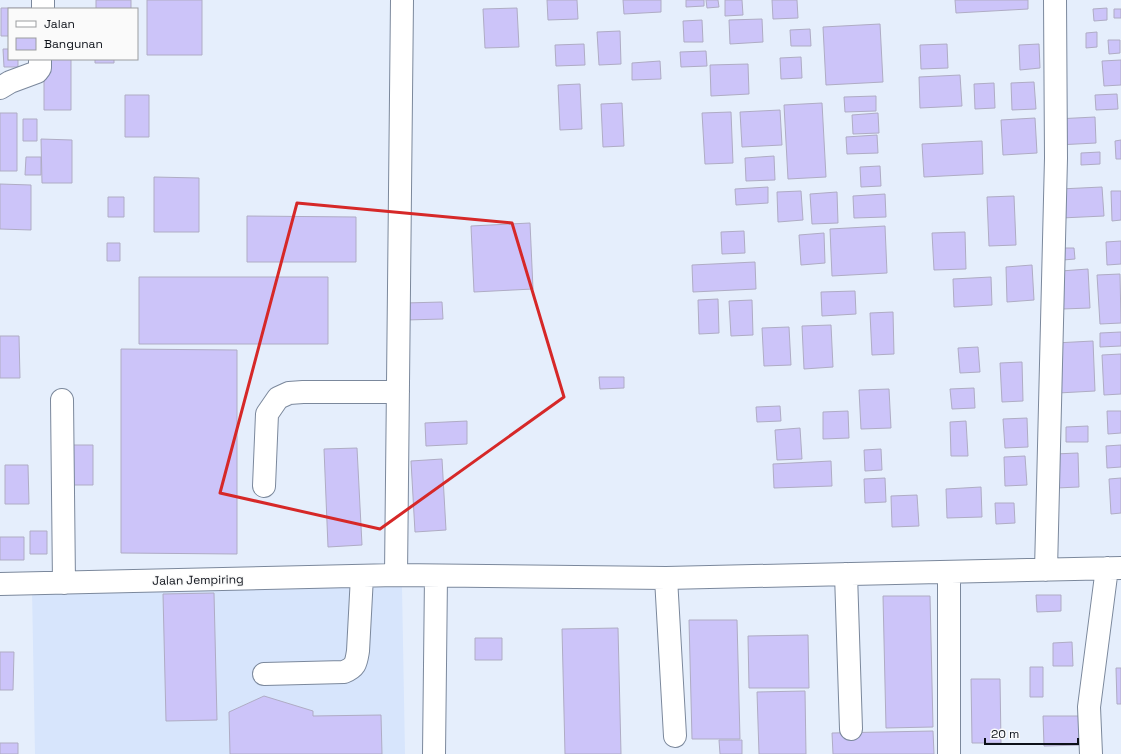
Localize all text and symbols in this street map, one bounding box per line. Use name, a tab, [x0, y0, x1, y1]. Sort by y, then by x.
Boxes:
legend	[8, 8, 138, 60]
text: Jalan	[44, 16, 75, 32]
text: Bangunan	[44, 36, 103, 52]
street label: Jalan Jempiring	[152, 571, 244, 589]
scale bar	[985, 720, 1078, 746]
text: 20 m	[991, 726, 1019, 742]

